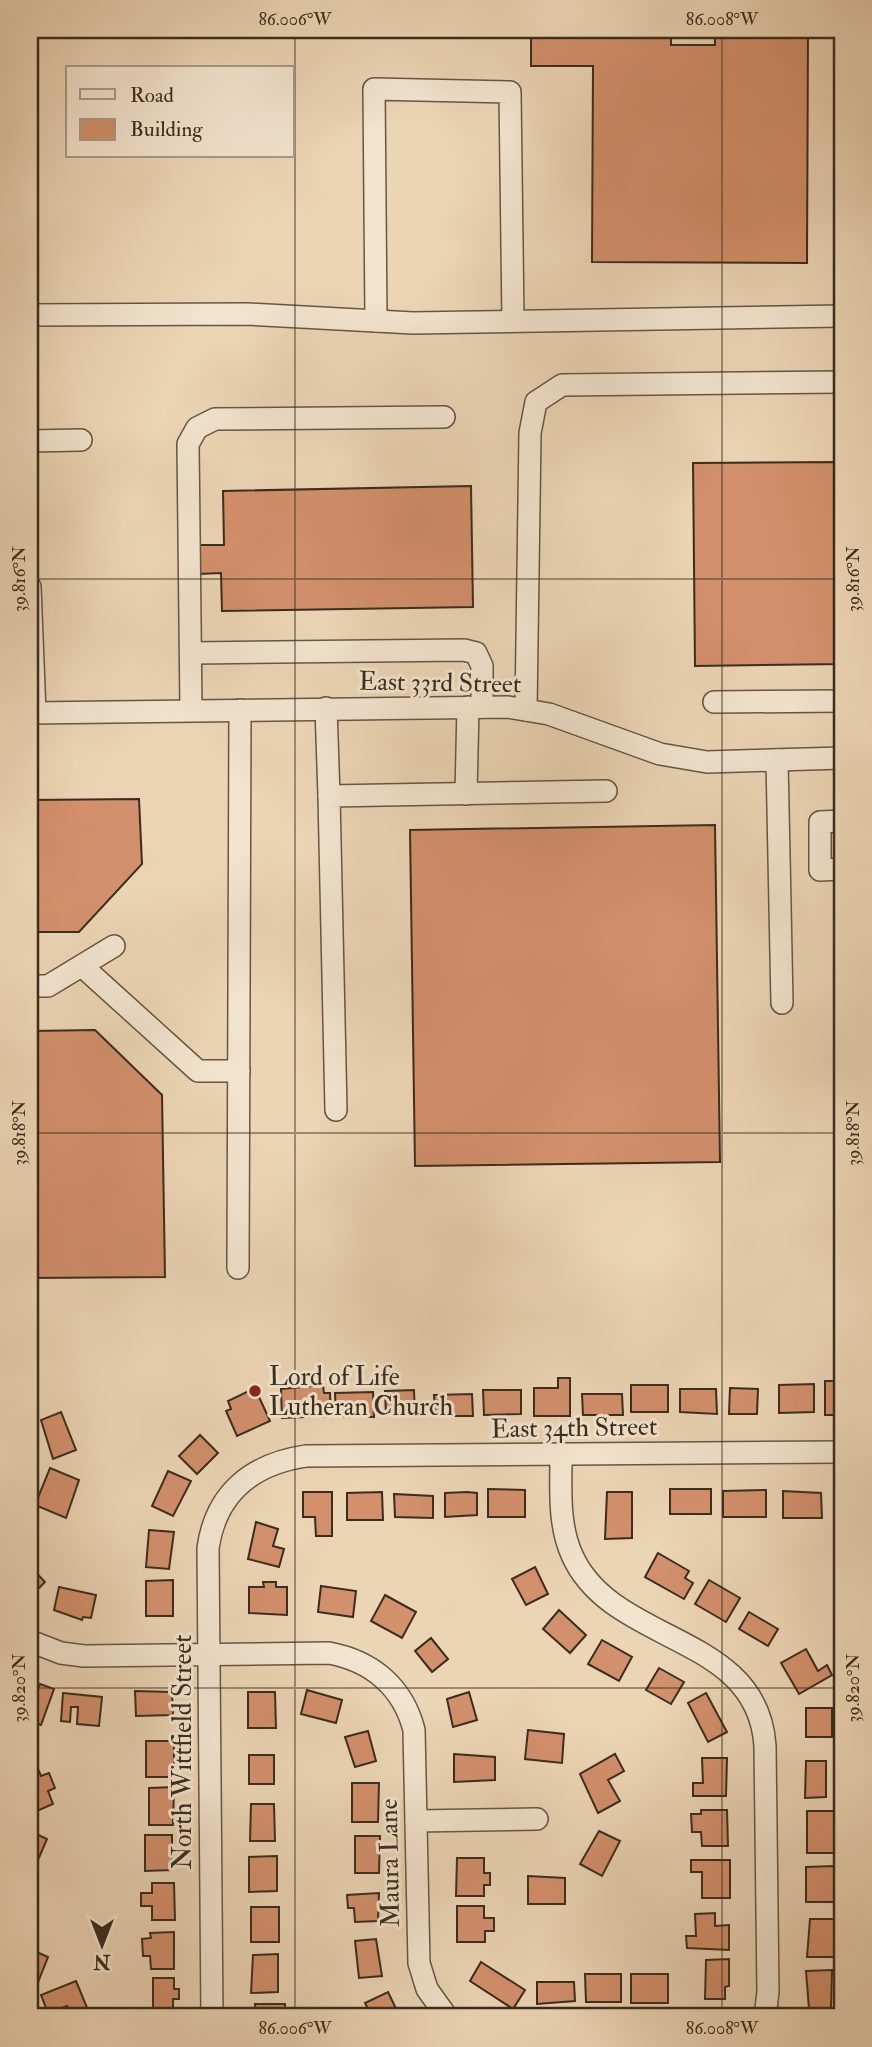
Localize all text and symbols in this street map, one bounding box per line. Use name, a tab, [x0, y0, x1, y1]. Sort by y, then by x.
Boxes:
text: 86.006°W	[258, 8, 332, 31]
text: 86.008°W	[686, 8, 759, 31]
legend	[66, 66, 294, 158]
text: Road	[130, 82, 175, 109]
text: Building	[130, 116, 203, 143]
text: 39.816°N	[8, 546, 31, 612]
text: 39.816°N	[842, 546, 865, 612]
street label: East 33rd Street	[358, 666, 522, 700]
text: 39.818°N	[8, 1100, 31, 1166]
text: 39.818°N	[842, 1100, 865, 1166]
place label: Lord of Life Lutheran Church	[269, 1361, 453, 1423]
marker: Lord of Life Lutheran Church	[247, 1383, 263, 1399]
street label: East 34th Street	[491, 1411, 657, 1445]
street label: North Wittfield Street	[167, 1634, 199, 1870]
text: 39.820°N	[8, 1654, 31, 1722]
text: 39.820°N	[842, 1654, 865, 1722]
street label: Maura Lane	[373, 1798, 407, 1928]
north arrow	[66, 1910, 136, 1980]
text: N	[93, 1949, 112, 1973]
text: 86.006°W	[258, 2017, 332, 2040]
text: 86.008°W	[686, 2017, 759, 2040]

